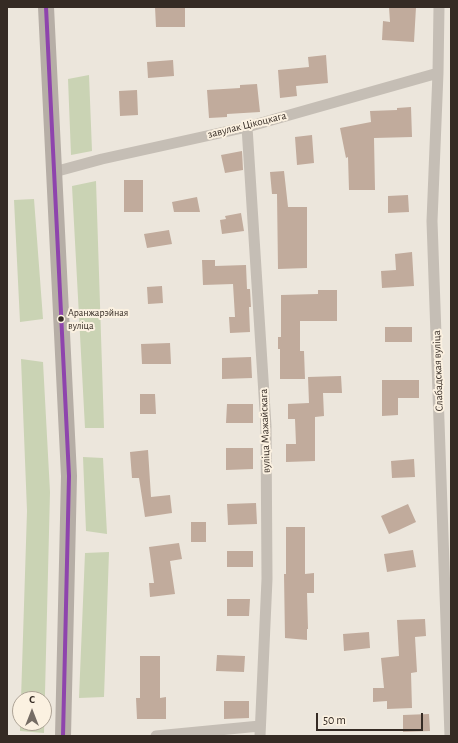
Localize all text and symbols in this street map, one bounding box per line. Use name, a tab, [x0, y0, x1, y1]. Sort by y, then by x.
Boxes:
street label: завулак Цікоцкага	[206, 109, 288, 141]
place label: Аранжарэйная вуліца	[68, 307, 128, 330]
marker: Аранжарэйная вуліца	[56, 314, 66, 324]
street label: Слабадская вуліца	[430, 330, 446, 412]
street label: вуліца Мажайскага	[257, 389, 273, 473]
north arrow	[12, 691, 52, 731]
text: С	[29, 694, 35, 705]
scale bar	[318, 705, 425, 731]
text: 50 m	[323, 714, 346, 726]

